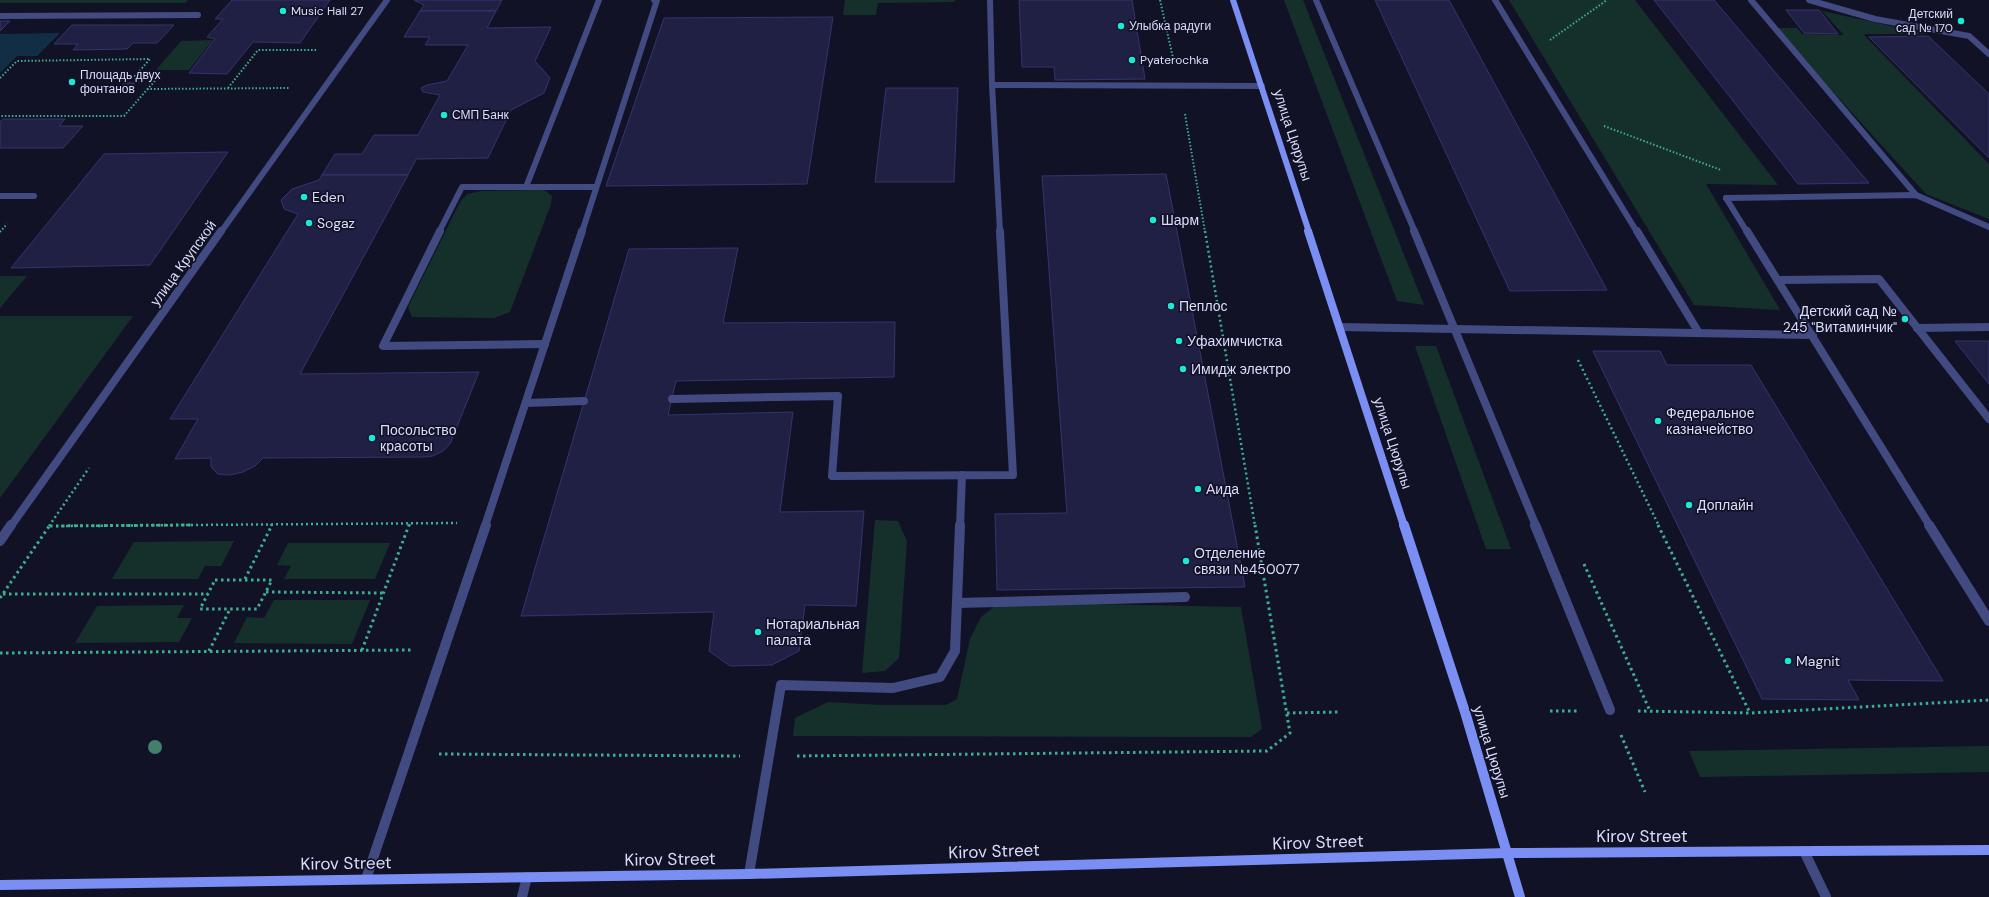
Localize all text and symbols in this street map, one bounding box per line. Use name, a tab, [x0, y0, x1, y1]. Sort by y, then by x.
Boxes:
place label: Music Hall 27	[291, 3, 363, 19]
marker: Music Hall 27	[278, 6, 288, 16]
place label: Детский сад № 170	[1896, 6, 1953, 36]
marker: Детский сад № 170	[1956, 16, 1966, 26]
place label: Улыбка радуги	[1129, 18, 1211, 34]
marker: Улыбка радуги	[1116, 21, 1126, 31]
place label: Pyaterochka	[1140, 52, 1209, 68]
marker: Pyaterochka	[1127, 55, 1137, 65]
place label: Площадь двух фонтанов	[80, 67, 161, 97]
marker: Площадь двух фонтанов	[67, 77, 77, 87]
street label: улица Цюрупы	[1270, 87, 1316, 183]
place label: СМП Банк	[452, 107, 510, 123]
marker: СМП Банк	[439, 110, 449, 120]
place label: Eden	[312, 188, 345, 206]
marker: Eden	[299, 192, 309, 202]
place label: Шарм	[1161, 211, 1199, 229]
place label: Sogaz	[317, 214, 355, 232]
marker: Шарм	[1148, 215, 1158, 225]
street label: улица Крупской	[146, 217, 220, 309]
marker: Sogaz	[304, 218, 314, 228]
place label: Пеплос	[1179, 297, 1228, 315]
marker: Пеплос	[1166, 301, 1176, 311]
place label: Детский сад № 245 "Витаминчик"	[1783, 302, 1897, 336]
marker: Детский сад № 245 "Витаминчик"	[1900, 314, 1910, 324]
place label: Уфахимчистка	[1187, 332, 1283, 350]
marker: Уфахимчистка	[1174, 336, 1184, 346]
place label: Имидж электро	[1191, 360, 1291, 378]
marker: Имидж электро	[1178, 364, 1188, 374]
street label: улица Цюрупы	[1370, 395, 1416, 491]
place label: Федеральное казначейство	[1666, 404, 1755, 438]
marker: Федеральное казначейство	[1653, 416, 1663, 426]
place label: Посольство красоты	[380, 421, 457, 455]
marker: Посольство красоты	[367, 433, 377, 443]
place label: Аида	[1206, 480, 1239, 498]
marker: Аида	[1193, 484, 1203, 494]
place label: Доплайн	[1697, 496, 1754, 514]
marker: Доплайн	[1684, 500, 1694, 510]
place label: Отделение связи №450077	[1194, 544, 1300, 578]
marker: Отделение связи №450077	[1181, 556, 1191, 566]
place label: Нотариальная палата	[766, 615, 860, 649]
marker: Нотариальная палата	[753, 627, 763, 637]
place label: Magnit	[1796, 652, 1840, 670]
marker: Magnit	[1783, 656, 1793, 666]
street label: улица Цюрупы	[1469, 704, 1515, 800]
street label: Kirov Street	[1596, 825, 1688, 847]
street label: Kirov Street	[1272, 829, 1364, 855]
street label: Kirov Street	[948, 838, 1040, 864]
street label: Kirov Street	[624, 847, 716, 871]
street label: Kirov Street	[300, 851, 392, 875]

